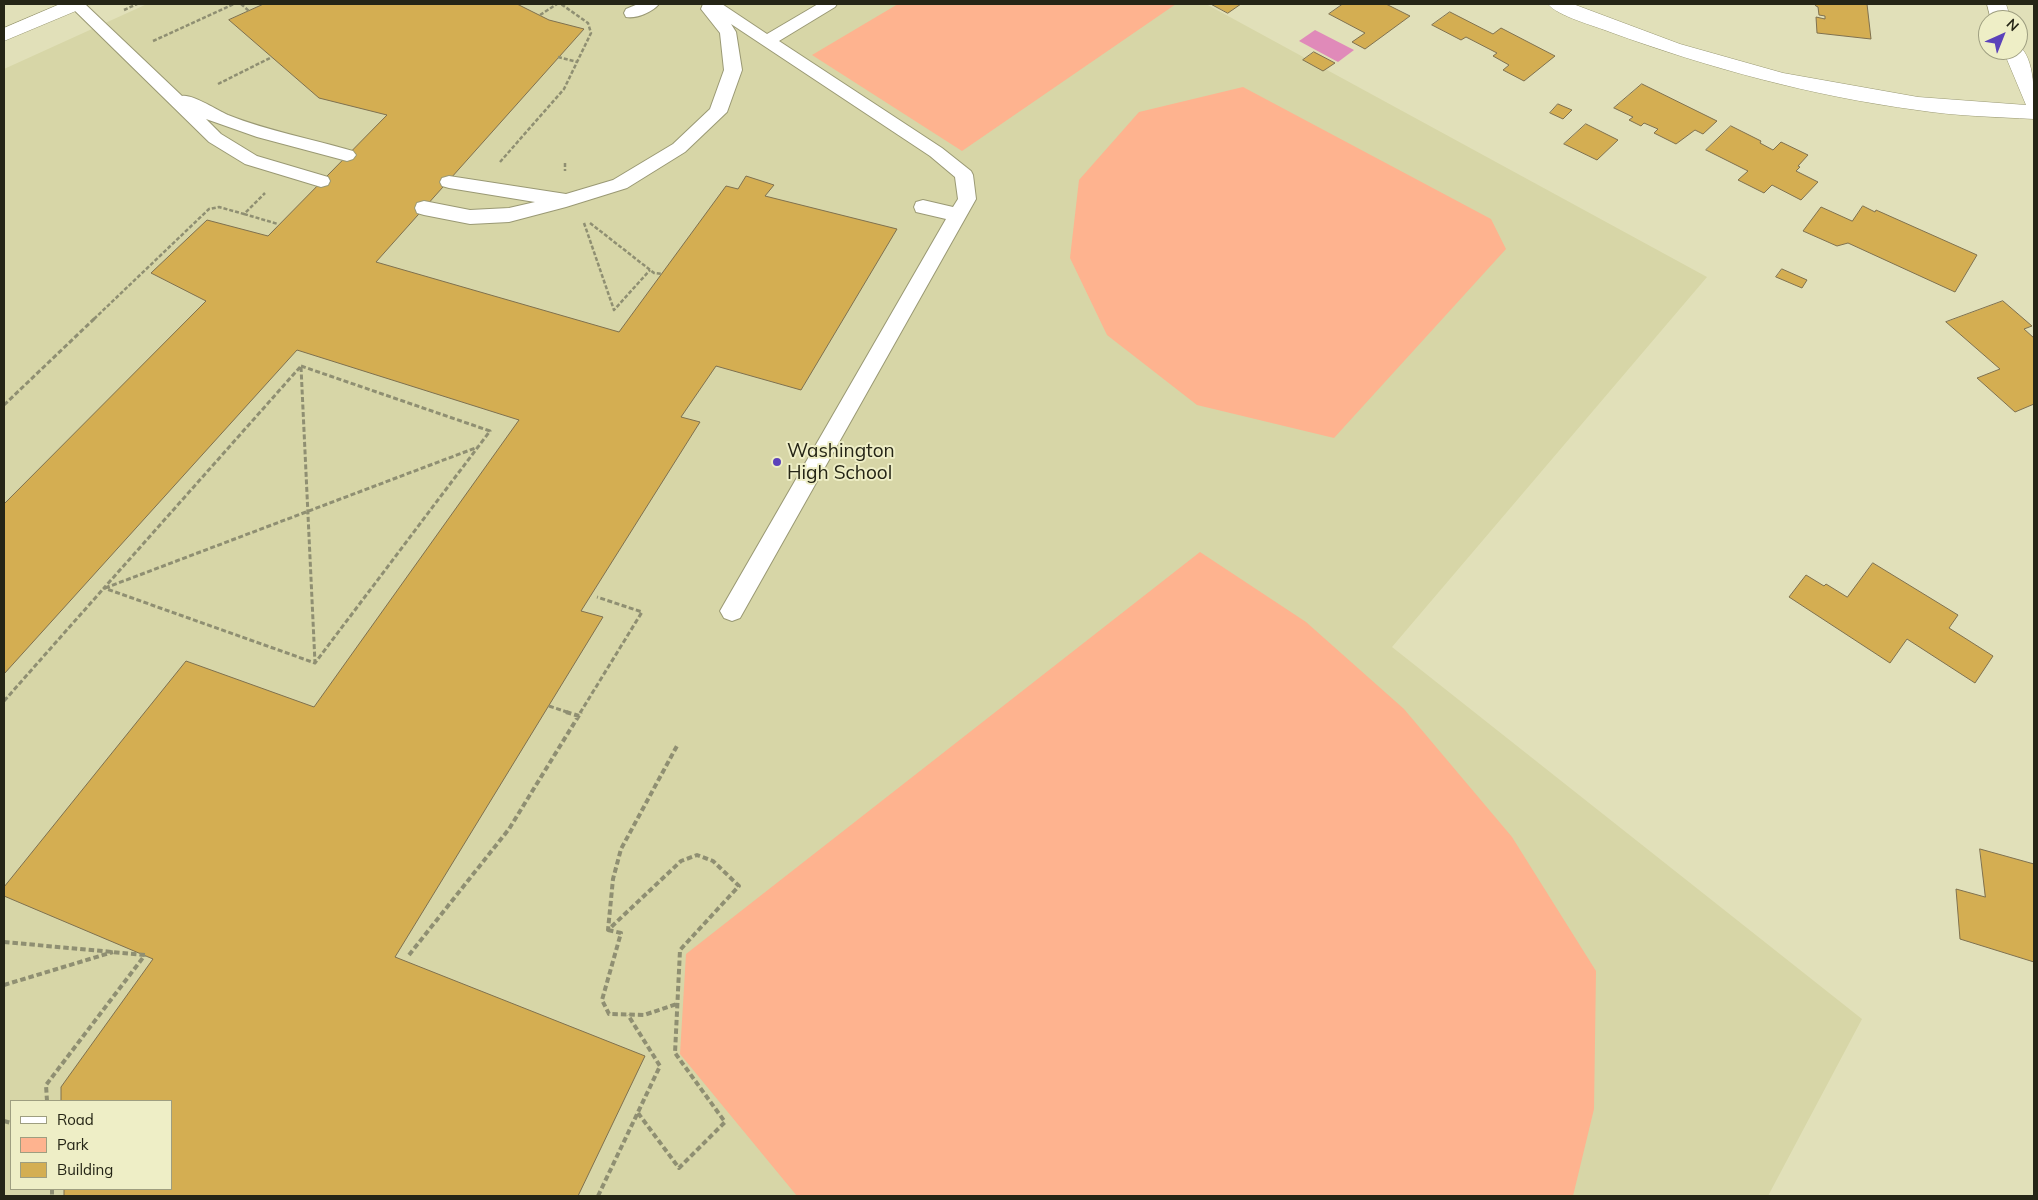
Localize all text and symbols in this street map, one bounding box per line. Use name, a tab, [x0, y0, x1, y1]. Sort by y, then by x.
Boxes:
north arrow	[1978, 10, 2028, 60]
text: N	[2003, 15, 2023, 35]
place label: Washington High School	[787, 440, 895, 484]
marker: Washington High School	[771, 456, 783, 468]
legend	[10, 1100, 172, 1190]
text: Road	[57, 1110, 94, 1129]
text: Park	[57, 1135, 89, 1154]
text: Building	[57, 1160, 113, 1179]

